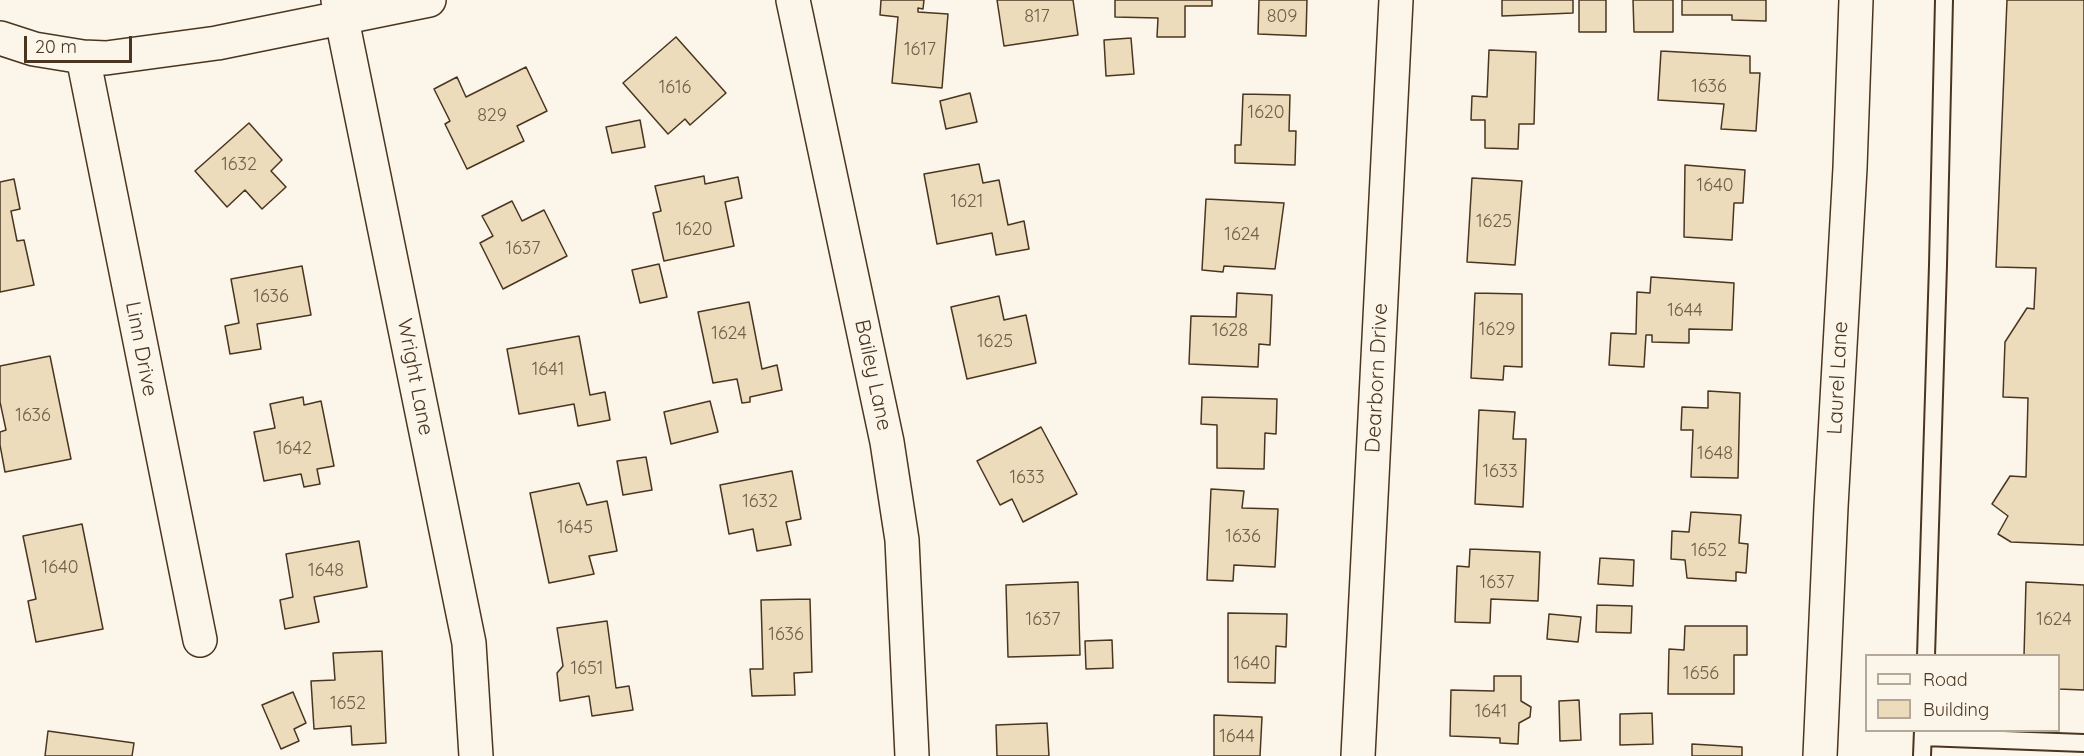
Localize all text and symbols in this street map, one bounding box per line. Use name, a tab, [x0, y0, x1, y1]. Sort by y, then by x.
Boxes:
house number: 817	[1024, 6, 1050, 28]
house number: 809	[1267, 6, 1297, 28]
scale bar	[27, 24, 135, 62]
text: 20 m	[35, 35, 77, 58]
house number: 1617	[904, 39, 936, 61]
house number: 1636	[1691, 76, 1727, 98]
house number: 1616	[659, 77, 691, 99]
house number: 1620	[1247, 102, 1285, 124]
house number: 829	[477, 105, 507, 127]
house number: 1632	[221, 154, 257, 176]
house number: 1640	[1697, 175, 1733, 197]
house number: 1621	[951, 191, 983, 213]
house number: 1625	[1476, 211, 1512, 233]
house number: 1620	[675, 219, 713, 241]
house number: 1624	[1224, 224, 1260, 246]
house number: 1637	[505, 238, 541, 260]
house number: 1636	[253, 286, 289, 308]
street label: Linn Drive	[119, 299, 163, 399]
house number: 1644	[1667, 300, 1703, 322]
street label: Dearborn Drive	[1360, 302, 1394, 454]
street label: Wright Lane	[391, 316, 439, 438]
street label: Bailey Lane	[849, 317, 897, 433]
house number: 1629	[1479, 319, 1515, 341]
house number: 1628	[1212, 320, 1248, 342]
street label: Laurel Lane	[1822, 321, 1854, 435]
house number: 1624	[711, 323, 747, 345]
house number: 1625	[977, 331, 1013, 353]
house number: 1641	[532, 359, 564, 381]
house number: 1636	[15, 405, 51, 427]
house number: 1642	[276, 438, 312, 460]
house number: 1648	[1697, 443, 1733, 465]
house number: 1633	[1482, 461, 1518, 483]
house number: 1633	[1009, 467, 1045, 489]
house number: 1632	[742, 491, 778, 513]
house number: 1645	[557, 517, 593, 539]
house number: 1636	[1225, 526, 1261, 548]
house number: 1652	[1691, 540, 1727, 562]
house number: 1640	[42, 557, 78, 579]
house number: 1648	[308, 560, 344, 582]
house number: 1637	[1479, 572, 1515, 594]
house number: 1637	[1025, 609, 1061, 631]
house number: 1624	[2036, 609, 2072, 631]
house number: 1636	[768, 624, 804, 646]
house number: 1640	[1234, 653, 1270, 675]
legend	[1865, 654, 2060, 732]
house number: 1651	[571, 658, 603, 680]
house number: 1656	[1683, 663, 1719, 685]
text: Road	[1923, 668, 1968, 691]
house number: 1652	[330, 693, 366, 715]
text: Building	[1923, 698, 1989, 721]
house number: 1641	[1475, 701, 1507, 723]
house number: 1644	[1219, 726, 1255, 748]

